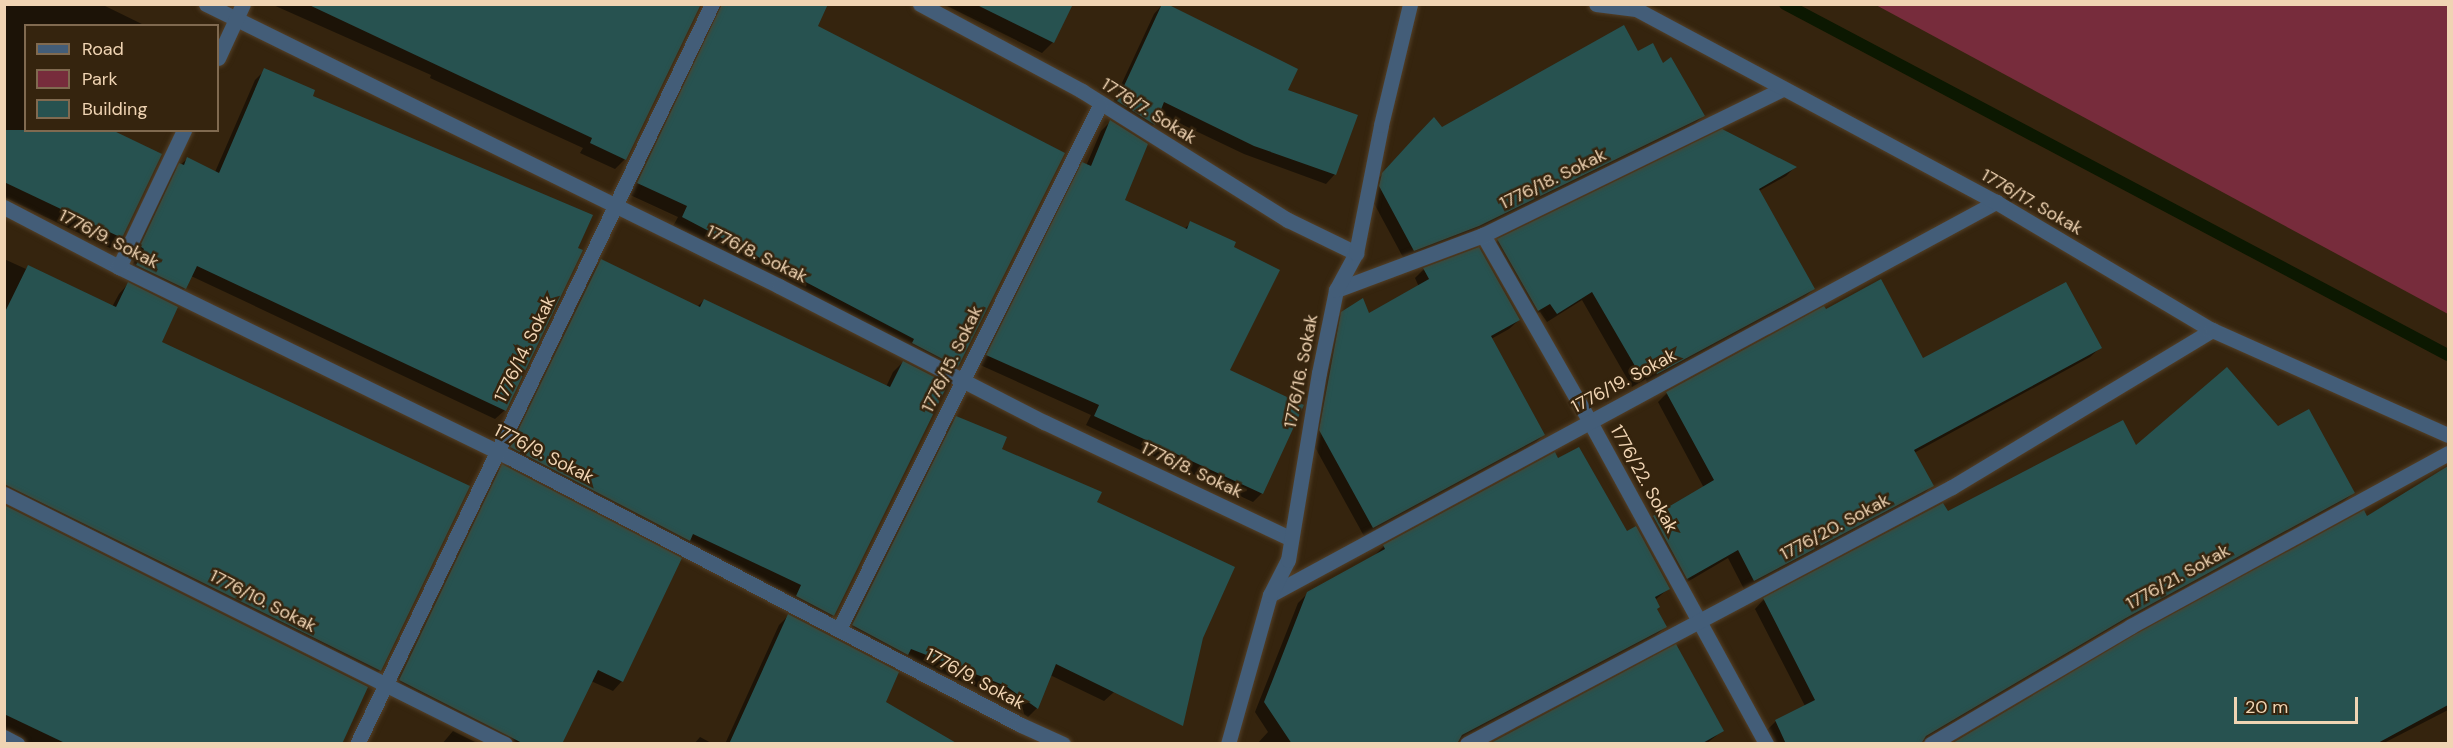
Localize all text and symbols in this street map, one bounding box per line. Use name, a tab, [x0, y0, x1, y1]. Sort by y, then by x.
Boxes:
legend	[24, 24, 219, 132]
text: Road	[82, 37, 124, 61]
text: Park	[82, 67, 118, 91]
street label: 1776/7. Sokak	[1098, 73, 1200, 149]
text: Building	[82, 97, 147, 121]
street label: 1776/18. Sokak	[1496, 144, 1610, 214]
street label: 1776/17. Sokak	[1977, 164, 2087, 240]
street label: 1776/9. Sokak	[55, 205, 163, 273]
street label: 1776/8. Sokak	[703, 220, 811, 288]
street label: 1776/14. Sokak	[490, 292, 560, 406]
street label: 1776/15. Sokak	[917, 302, 987, 416]
street label: 1776/16. Sokak	[1279, 312, 1323, 430]
street label: 1776/19. Sokak	[1568, 344, 1680, 418]
street label: 1776/9. Sokak	[490, 420, 598, 488]
street label: 1776/22. Sokak	[1605, 421, 1683, 537]
street label: 1776/8. Sokak	[1138, 437, 1246, 503]
street label: 1776/20. Sokak	[1776, 489, 1894, 565]
street label: 1776/21. Sokak	[2122, 540, 2234, 614]
street label: 1776/10. Sokak	[206, 565, 320, 637]
street label: 1776/9. Sokak	[922, 644, 1028, 714]
scale bar	[2237, 685, 2362, 723]
text: 20 m	[2245, 695, 2288, 719]

